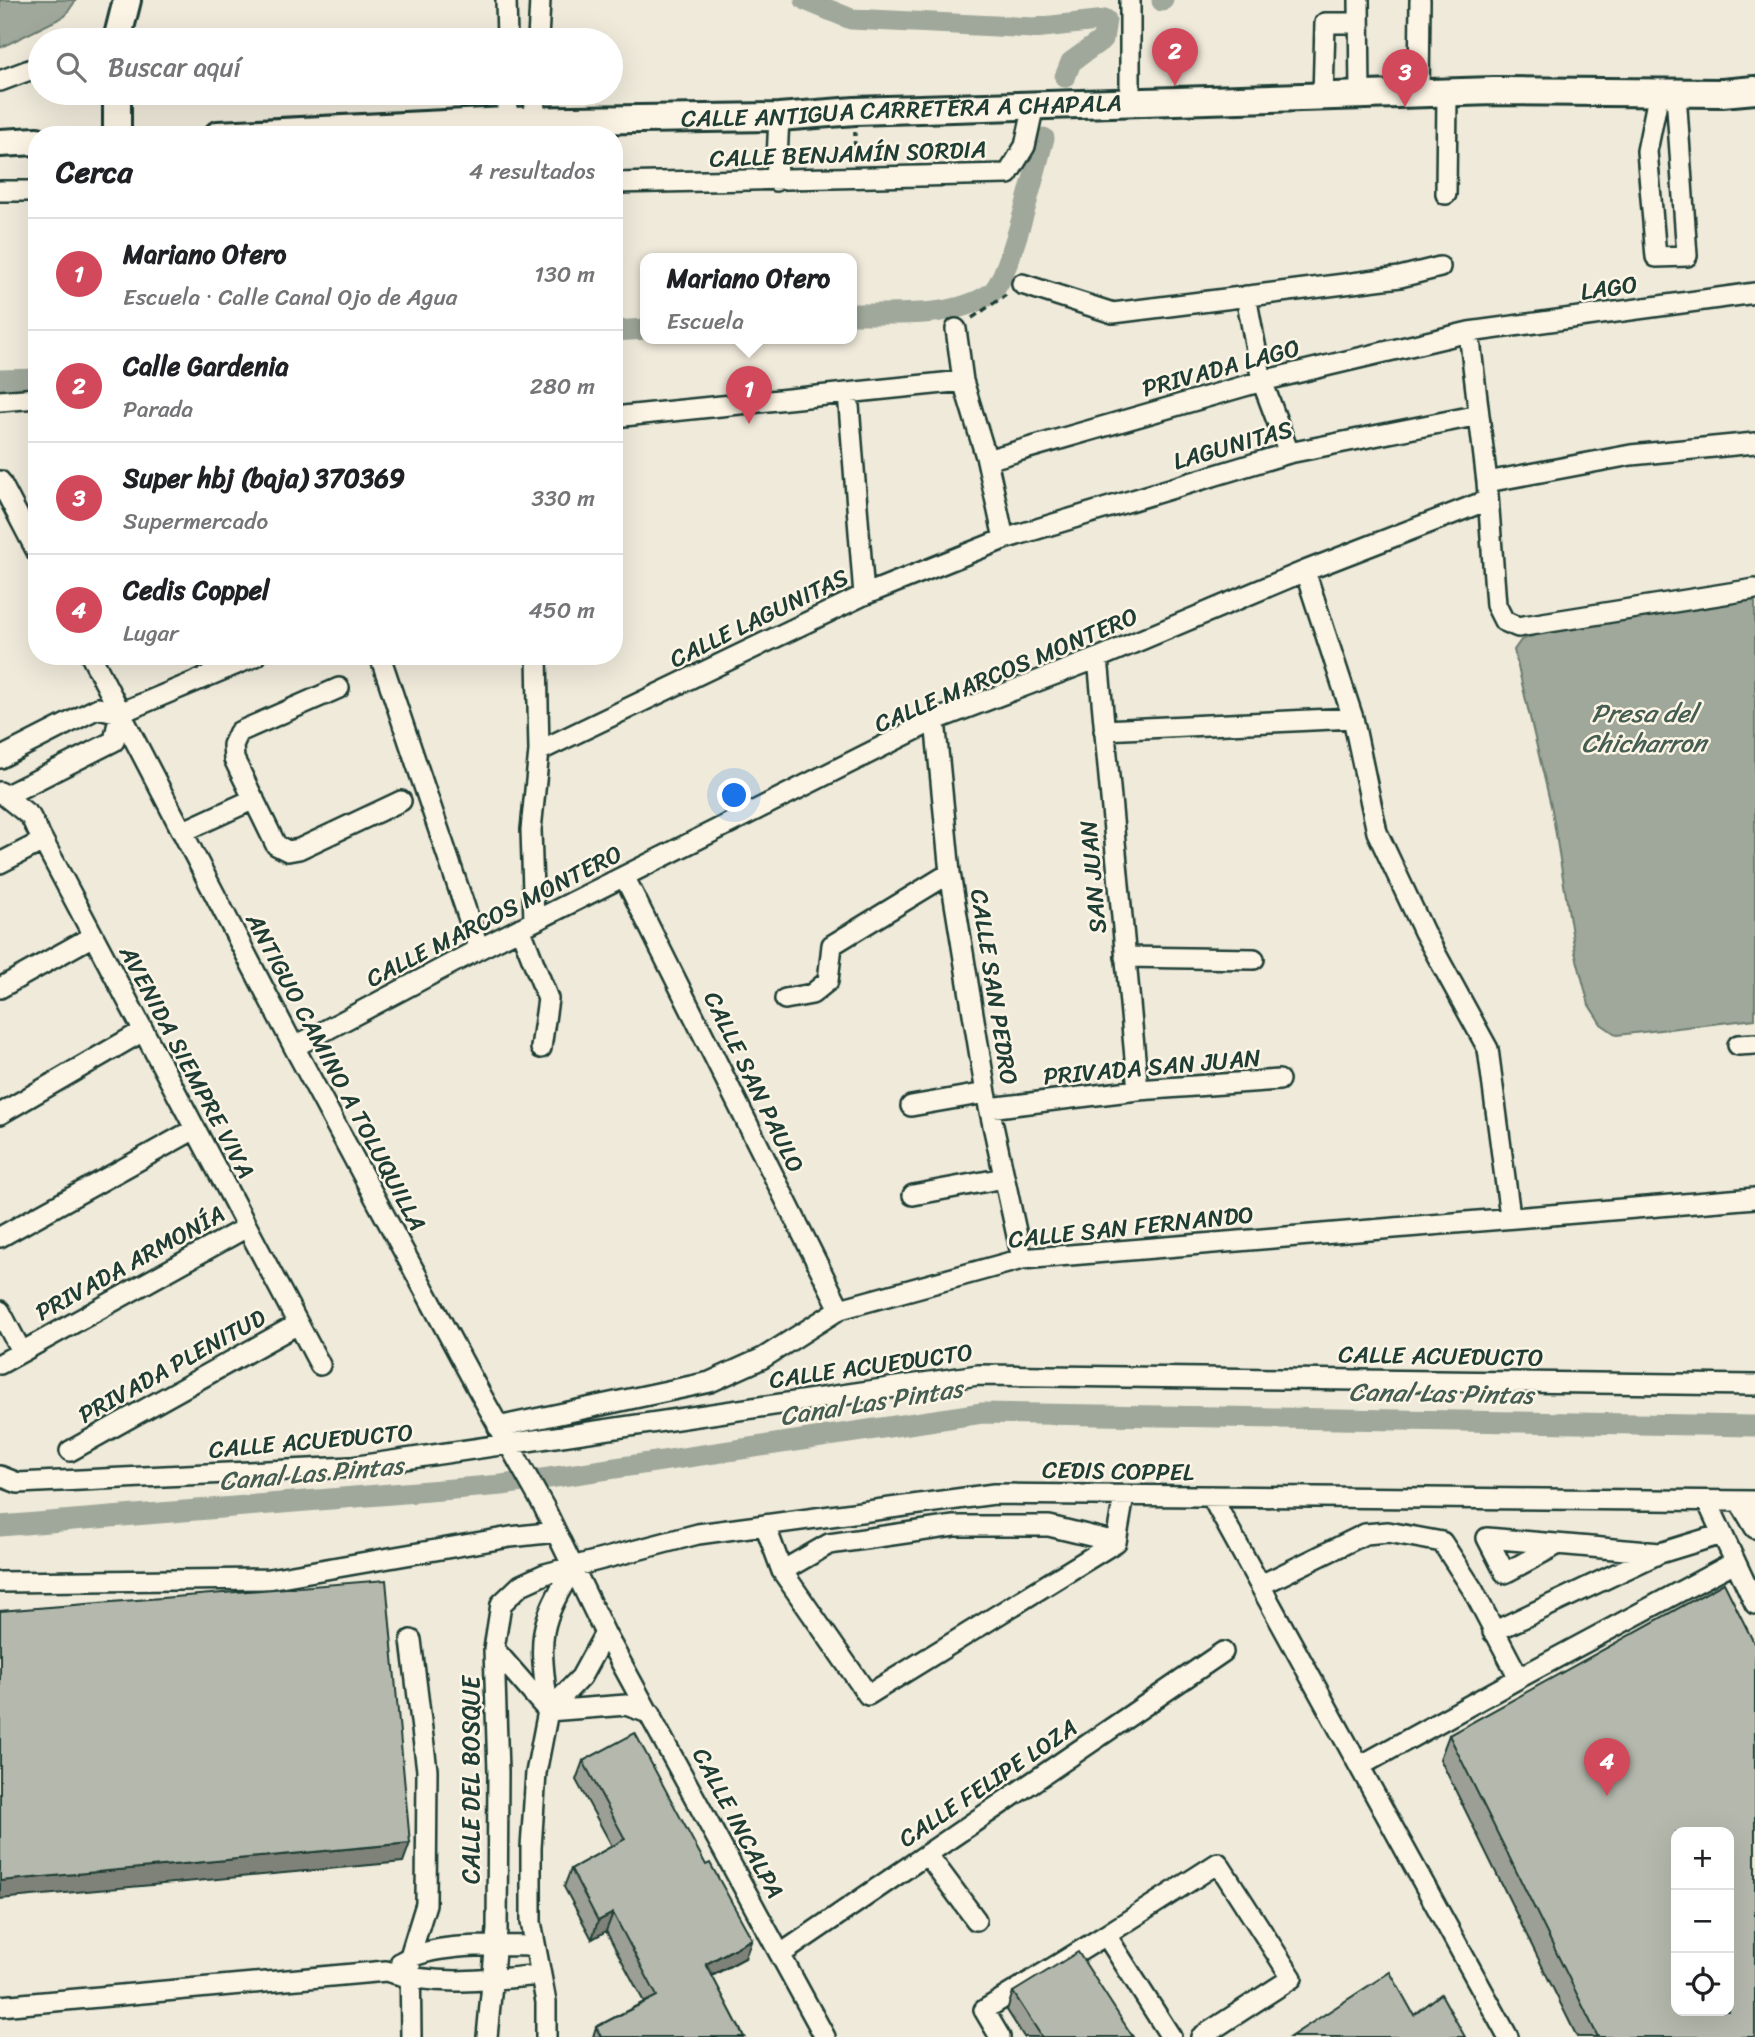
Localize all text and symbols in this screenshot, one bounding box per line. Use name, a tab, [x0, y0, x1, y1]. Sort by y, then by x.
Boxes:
search box	[28, 28, 623, 105]
pin: 2	[1152, 28, 1198, 86]
text: Buscar aquí	[108, 44, 241, 90]
icon: search	[52, 48, 90, 86]
pin: 3	[1382, 49, 1428, 107]
street label: CALLE ANTIGUA CARRETERA A CHAPALA	[681, 82, 1122, 139]
street label: CALLE BENJAMÍN SORDIA	[709, 128, 987, 180]
text: Cerca	[56, 145, 132, 199]
text: 4 resultados	[469, 151, 595, 192]
text: Mariano Otero	[123, 231, 286, 277]
popup	[640, 253, 857, 344]
text: 1	[74, 254, 84, 295]
text: 130 m	[534, 254, 595, 295]
text: Mariano Otero	[667, 255, 830, 301]
street label: LAGO	[1578, 263, 1640, 313]
text: Escuela · Calle Canal Ojo de Agua	[123, 277, 457, 318]
text: Escuela	[667, 301, 744, 342]
street label: PRIVADA LAGO	[1137, 327, 1305, 409]
text: Calle Gardenia	[123, 343, 288, 389]
text: 2	[72, 366, 86, 407]
text: 280 m	[530, 366, 595, 407]
pin: 1	[726, 366, 772, 424]
text: Parada	[123, 389, 193, 430]
street label: LAGUNITAS	[1168, 408, 1298, 482]
text: Super hbj (baja) 370369	[123, 455, 405, 501]
text: 3	[73, 478, 85, 519]
text: 330 m	[532, 478, 595, 519]
text: Supermercado	[123, 501, 268, 542]
street label: CALLE LAGUNITAS	[662, 556, 856, 680]
text: Cedis Coppel	[123, 567, 270, 613]
text: 4	[72, 590, 86, 631]
text: 450 m	[528, 590, 595, 631]
street label: CALLE MARCOS MONTERO	[867, 595, 1145, 745]
text: Lugar	[123, 613, 179, 654]
water label: Presa del Chicharron	[1582, 690, 1709, 766]
your location	[717, 778, 751, 812]
street label: SAN JUAN	[1067, 818, 1119, 935]
street label: CALLE MARCOS MONTERO	[358, 833, 630, 999]
street label: CALLE SAN PEDRO	[958, 886, 1030, 1088]
street label: ANTIGUO CAMINO A TOLUQUILLA	[233, 904, 438, 1239]
street label: AVENIDA SIEMPRE VIVA	[107, 937, 266, 1186]
street label: CALLE SAN PAULO	[692, 984, 816, 1180]
street label: PRIVADA SAN JUAN	[1042, 1037, 1263, 1097]
street label: PRIVADA ARMONÍA	[27, 1193, 233, 1333]
street label: CALLE SAN FERNANDO	[1006, 1193, 1256, 1261]
street label: PRIVADA PLENITUD	[70, 1297, 274, 1435]
street label: CALLE ACUEDUCTO	[767, 1331, 975, 1401]
street label: CALLE ACUEDUCTO	[1338, 1333, 1544, 1379]
water label: Canal Las Pintas	[776, 1364, 969, 1439]
water label: Canal Las Pintas	[1349, 1368, 1537, 1418]
street label: CALLE ACUEDUCTO	[207, 1411, 415, 1471]
water label: Canal Las Pintas	[217, 1442, 408, 1504]
street label: CEDIS COPPEL	[1042, 1449, 1194, 1493]
street label: CALLE DEL BOSQUE	[450, 1674, 492, 1884]
street label: CALLE FELIPE LOZA	[890, 1707, 1086, 1859]
pin: 4	[1584, 1738, 1630, 1796]
street label: CALLE INCALPA	[680, 1740, 796, 1906]
map controls	[1671, 1827, 1734, 2016]
button: +	[1671, 1827, 1734, 1890]
button: −	[1671, 1890, 1734, 1953]
button: locate	[1671, 1953, 1734, 2016]

